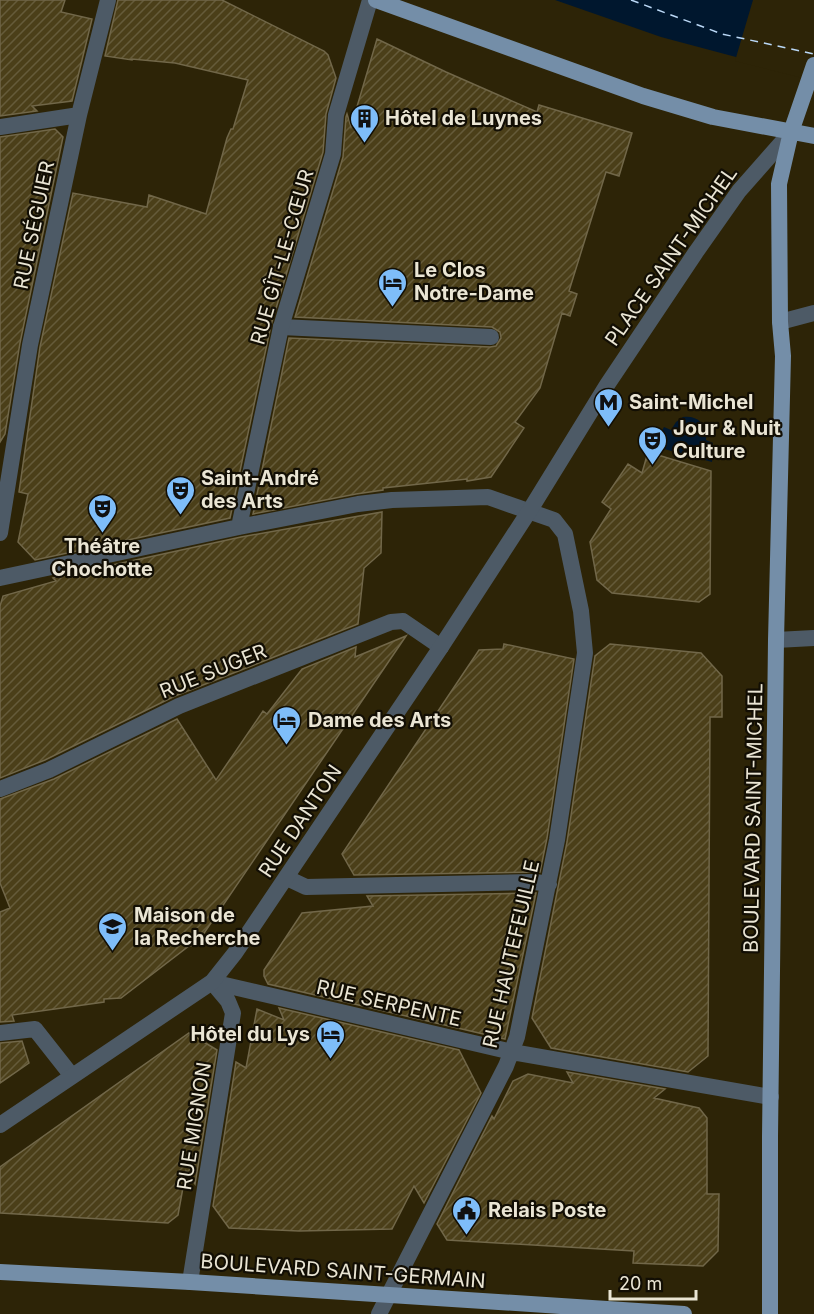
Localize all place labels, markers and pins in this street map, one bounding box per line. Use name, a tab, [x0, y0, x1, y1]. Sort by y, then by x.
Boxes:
building icon: Hôtel de Luynes	[348, 102, 380, 144]
place label: Hôtel de Luynes	[385, 106, 542, 130]
place label: Le Clos Notre-Dame	[414, 258, 534, 305]
hotel icon: Le Clos Notre-Dame	[377, 266, 409, 308]
metro station icon: Saint-Michel	[592, 386, 624, 428]
place label: Saint-Michel	[629, 390, 754, 414]
place label: Jour & Nuit Culture	[673, 416, 781, 463]
theatre icon: Jour & Nuit Culture	[636, 424, 668, 466]
place label: Saint-André des Arts	[201, 466, 319, 513]
theatre icon: Saint-André des Arts	[164, 474, 196, 516]
theatre icon: Théâtre Chochotte	[86, 492, 118, 534]
place label: Théâtre Chochotte	[51, 534, 153, 581]
hotel icon: Dame des Arts	[271, 704, 303, 746]
place label: Dame des Arts	[308, 708, 451, 732]
place label: Maison de la Recherche	[134, 903, 261, 950]
school or university icon: Maison de la Recherche	[97, 910, 129, 952]
hotel icon: Hôtel du Lys	[315, 1018, 347, 1060]
place label: Hôtel du Lys	[191, 1022, 310, 1046]
public building icon: Relais Poste	[451, 1194, 483, 1236]
place label: Relais Poste	[488, 1198, 607, 1222]

